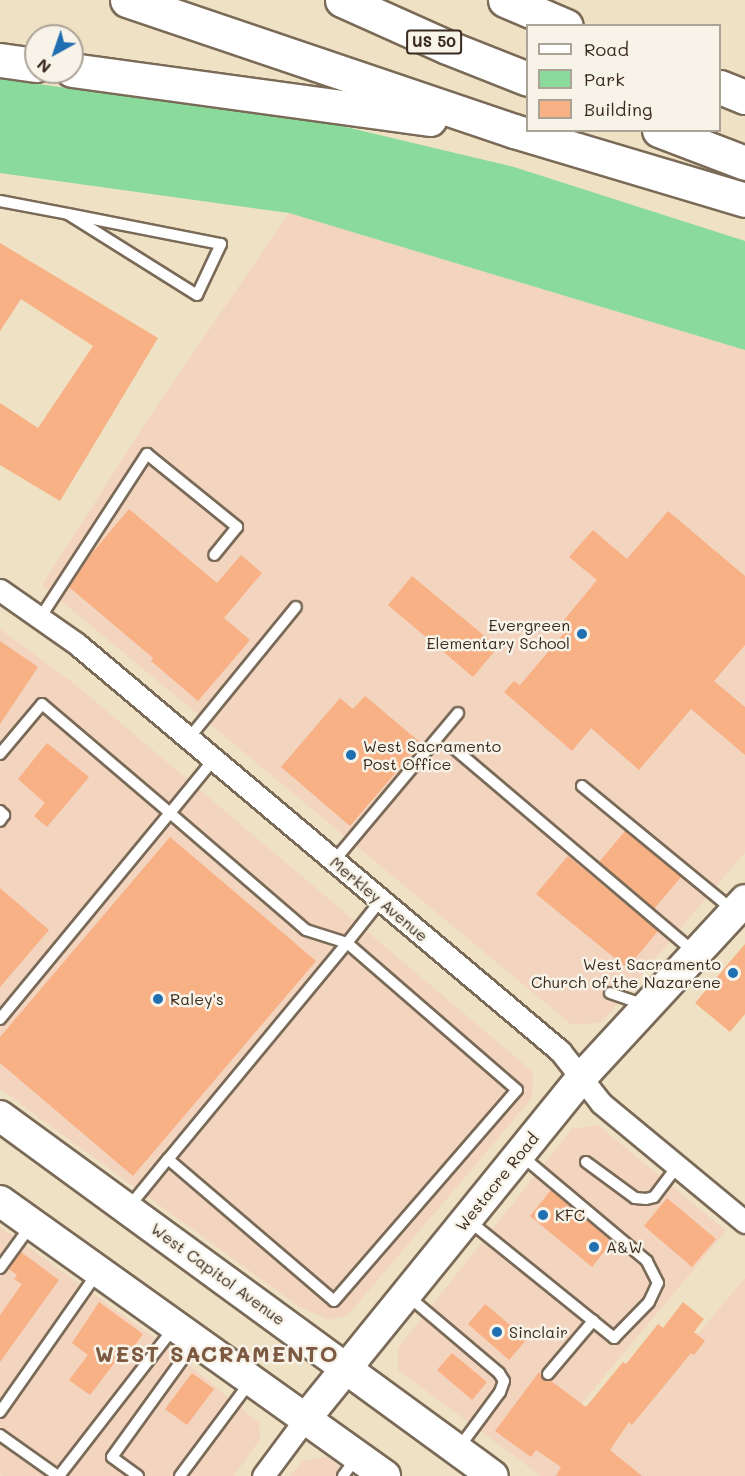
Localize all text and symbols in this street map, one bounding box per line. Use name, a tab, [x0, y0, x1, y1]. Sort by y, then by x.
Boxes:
north arrow	[24, 24, 84, 84]
legend	[526, 24, 721, 132]
road number: US 50	[406, 30, 462, 54]
text: Road	[584, 37, 629, 61]
text: N	[32, 55, 55, 79]
text: Park	[584, 67, 625, 91]
text: Building	[584, 97, 652, 121]
place label: Evergreen Elementary School	[426, 615, 570, 653]
marker: Evergreen Elementary School	[575, 627, 589, 641]
place label: West Sacramento Post Office	[363, 736, 501, 774]
marker: West Sacramento Post Office	[344, 748, 358, 762]
street label: Merkley Avenue	[326, 852, 432, 946]
place label: West Sacramento Church of the Nazarene	[531, 954, 721, 992]
marker: West Sacramento Church of the Nazarene	[726, 966, 740, 980]
place label: Raley's	[170, 989, 224, 1009]
marker: Raley's	[151, 992, 165, 1006]
street label: Westacre Road	[451, 1129, 543, 1235]
place label: KFC	[555, 1205, 585, 1225]
marker: KFC	[536, 1208, 550, 1222]
street label: West Capitol Avenue	[147, 1219, 289, 1329]
place label: A&W	[606, 1237, 643, 1257]
marker: A&W	[587, 1240, 601, 1254]
place label: Sinclair	[509, 1322, 568, 1342]
marker: Sinclair	[490, 1325, 504, 1339]
district label: WEST SACRAMENTO	[95, 1341, 339, 1367]

